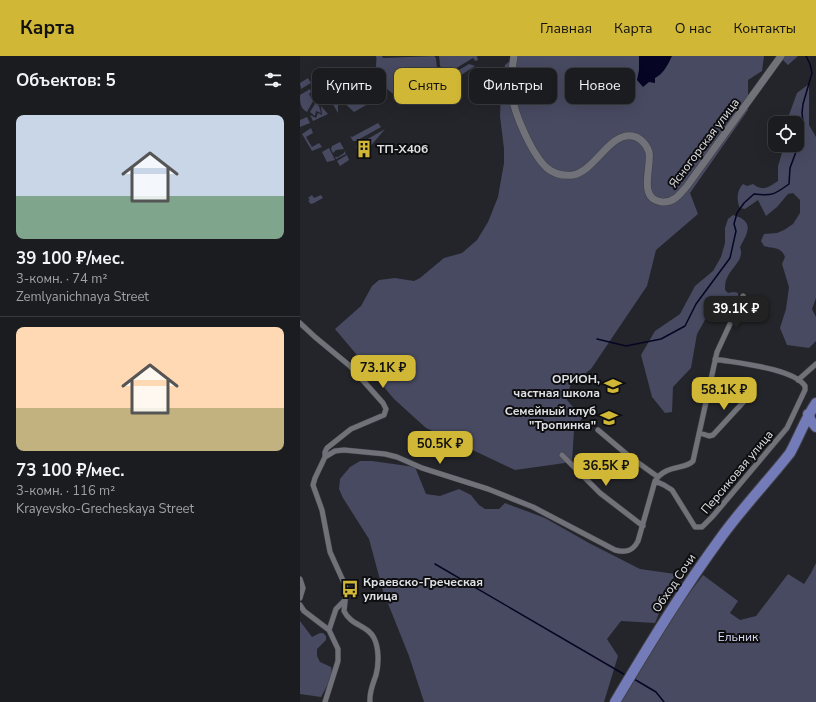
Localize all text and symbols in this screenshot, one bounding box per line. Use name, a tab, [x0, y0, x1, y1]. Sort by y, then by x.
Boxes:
text: Карта	[20, 15, 75, 41]
text: Главная	[540, 19, 592, 38]
text: Карта	[614, 19, 653, 38]
text: О нас	[675, 19, 711, 38]
text: Контакты	[733, 19, 796, 38]
chip: Купить	[312, 68, 386, 104]
chip: Снять	[394, 68, 461, 104]
chip: Фильтры	[469, 68, 557, 104]
chip: Новое	[565, 68, 635, 104]
text: Объектов: 5	[16, 69, 116, 92]
icon: filters	[262, 69, 284, 91]
street label: Ясногорская улица	[665, 95, 743, 191]
map controls	[768, 116, 804, 152]
button: locate	[768, 116, 804, 152]
building icon: ТП-Х406	[354, 139, 374, 159]
icon: home	[114, 141, 186, 213]
place label: ТП-Х406	[377, 141, 428, 157]
text: 39 100 ₽/мес.	[16, 247, 124, 270]
text: 3-комн. · 74 m²	[16, 270, 107, 288]
text: Zemlyanichnaya Street	[16, 288, 149, 306]
pin: 39.1K ₽	[699, 296, 773, 330]
text: 39.1K ₽	[713, 300, 759, 318]
icon: home	[114, 353, 186, 425]
pin: 73.1K ₽	[346, 355, 420, 389]
text: 73.1K ₽	[360, 359, 406, 377]
place label: ОРИОН, частная школа	[513, 371, 600, 401]
school or university icon: ОРИОН, частная школа	[603, 376, 623, 396]
pin: 58.1K ₽	[687, 377, 761, 411]
text: 58.1K ₽	[701, 381, 747, 399]
place label: Семейный клуб "Тропинка"	[505, 403, 596, 433]
school or university icon: Семейный клуб "Тропинка"	[599, 408, 619, 428]
street label: Персиковая улица	[697, 427, 777, 517]
pin: 50.5K ₽	[403, 431, 477, 465]
text: 50.5K ₽	[417, 435, 463, 453]
pin: 36.5K ₽	[569, 453, 643, 487]
text: 36.5K ₽	[583, 457, 629, 475]
text: 73 100 ₽/мес.	[16, 459, 124, 482]
text: 3-комн. · 116 m²	[16, 482, 115, 500]
text: Krayevsko-Grecheskaya Street	[16, 500, 194, 518]
street label: Обход Сочи	[648, 551, 700, 615]
place label: Краевско-Греческая улица	[363, 574, 483, 604]
bus stop icon: Краевско-Греческая улица	[340, 579, 360, 599]
park label: Ельник	[718, 629, 759, 645]

